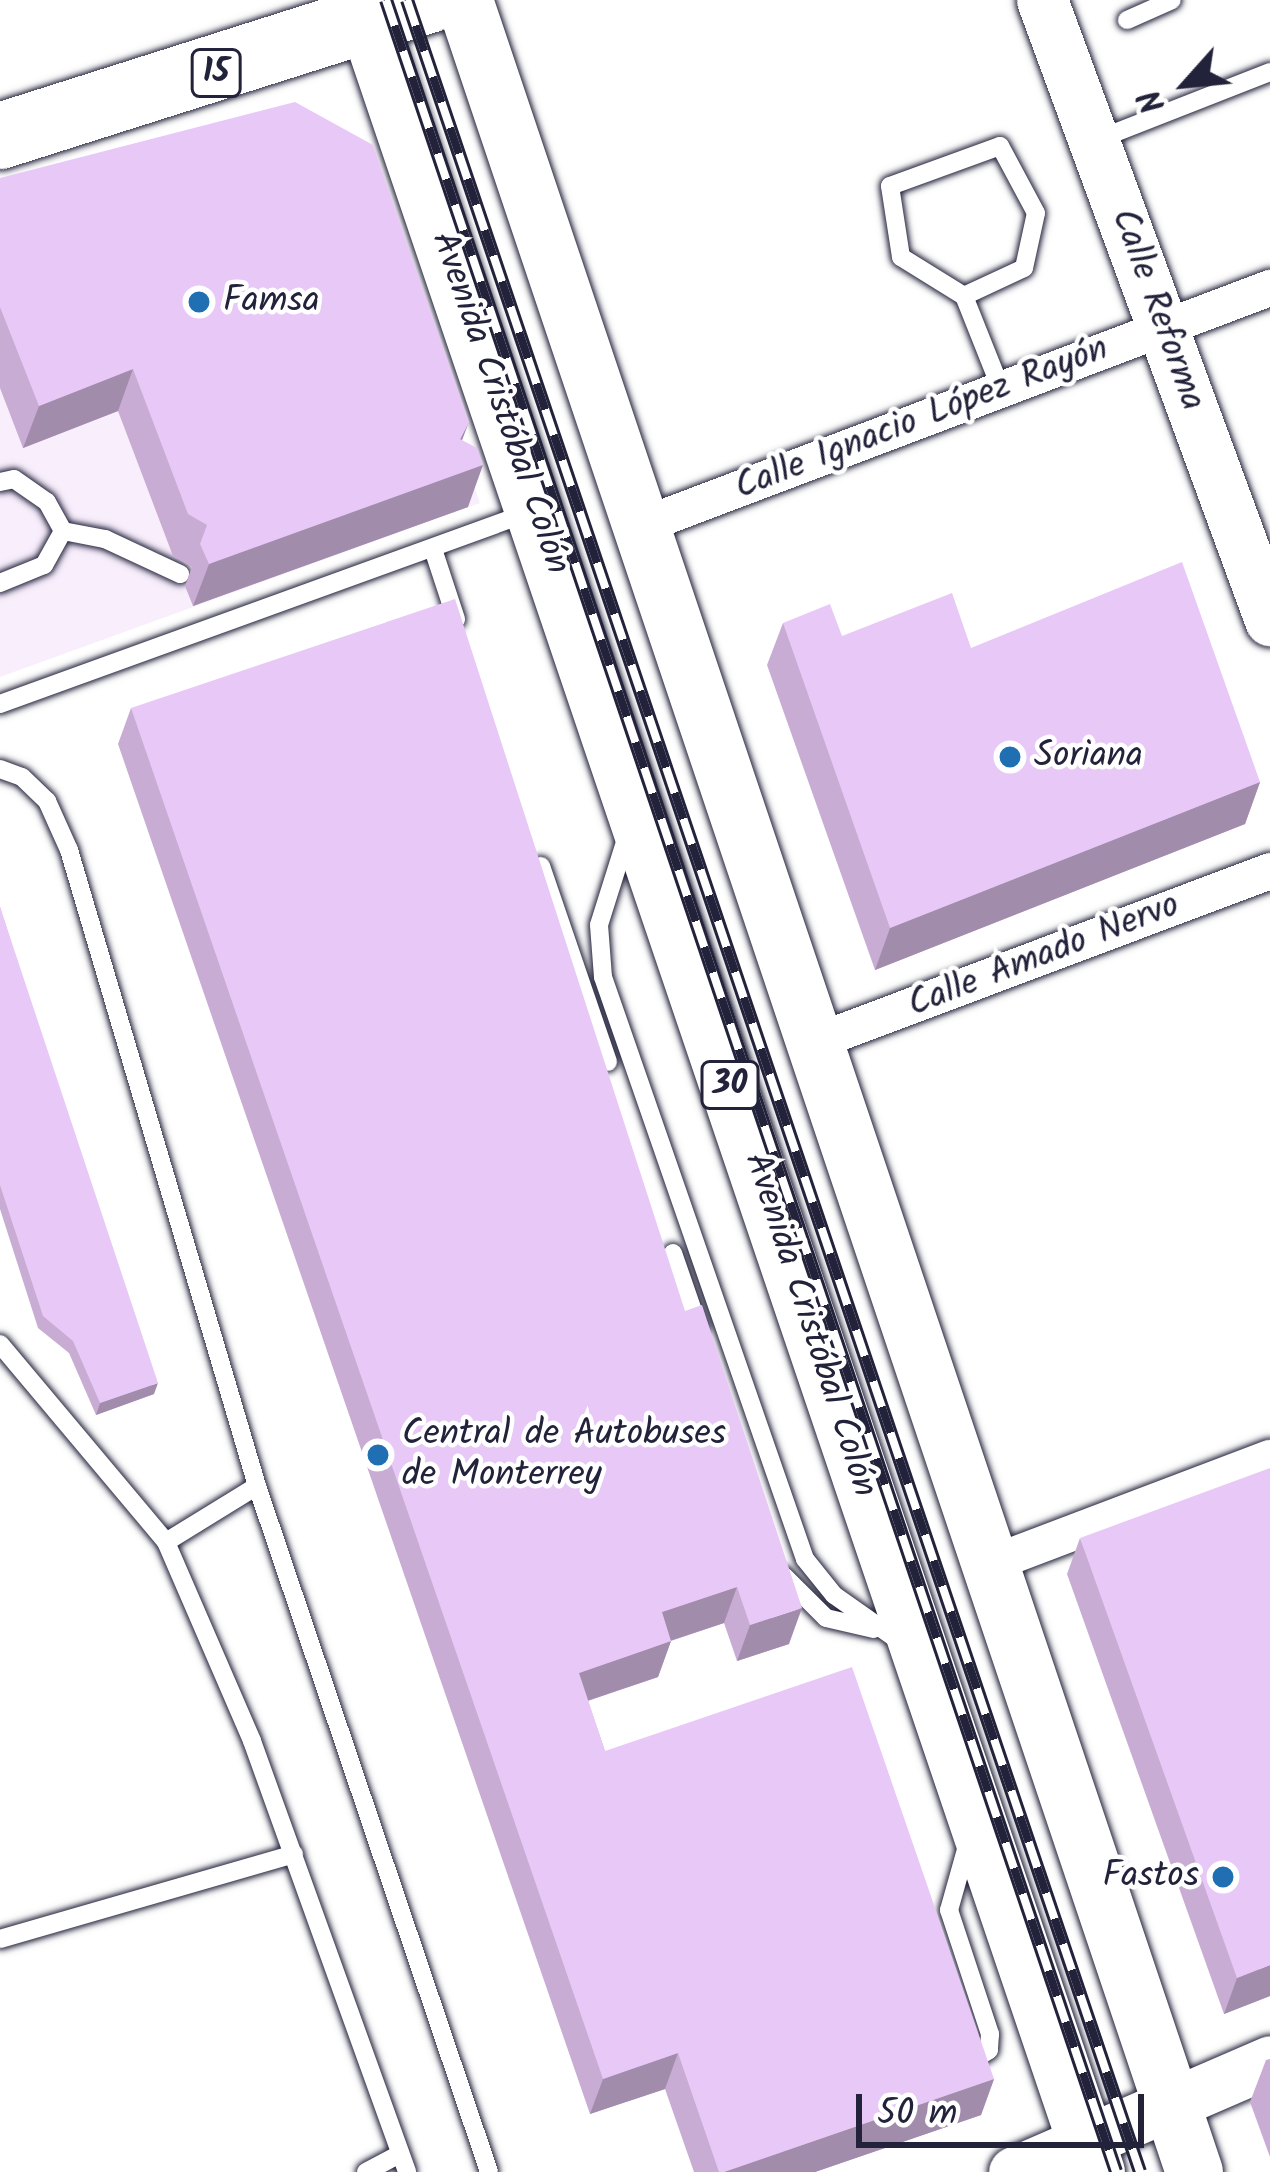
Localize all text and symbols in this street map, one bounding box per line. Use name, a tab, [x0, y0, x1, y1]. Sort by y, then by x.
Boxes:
north arrow	[1126, 24, 1246, 144]
road number: 15	[189, 46, 243, 100]
text: N	[1125, 79, 1182, 122]
street label: Calle Reforma	[1101, 203, 1213, 417]
street label: Avenida Cristóbal Colón	[421, 226, 579, 580]
place label: Famsa	[223, 280, 320, 324]
marker: Famsa	[186, 289, 212, 315]
street label: Calle Ignacio López Rayón	[729, 328, 1115, 510]
place label: Soriana	[1034, 735, 1143, 779]
marker: Soriana	[997, 744, 1023, 770]
street label: Calle Amado Nervo	[902, 884, 1186, 1028]
road number: 30	[700, 1058, 760, 1112]
street label: Avenida Cristóbal Colón	[734, 1148, 886, 1502]
place label: Central de Autobuses de Monterrey	[402, 1412, 726, 1497]
marker: Central de Autobuses de Monterrey	[365, 1442, 391, 1468]
place label: Fastos	[1102, 1855, 1199, 1899]
marker: Fastos	[1210, 1864, 1236, 1890]
scale bar	[862, 2070, 1150, 2144]
text: 50 m	[877, 2086, 957, 2143]

